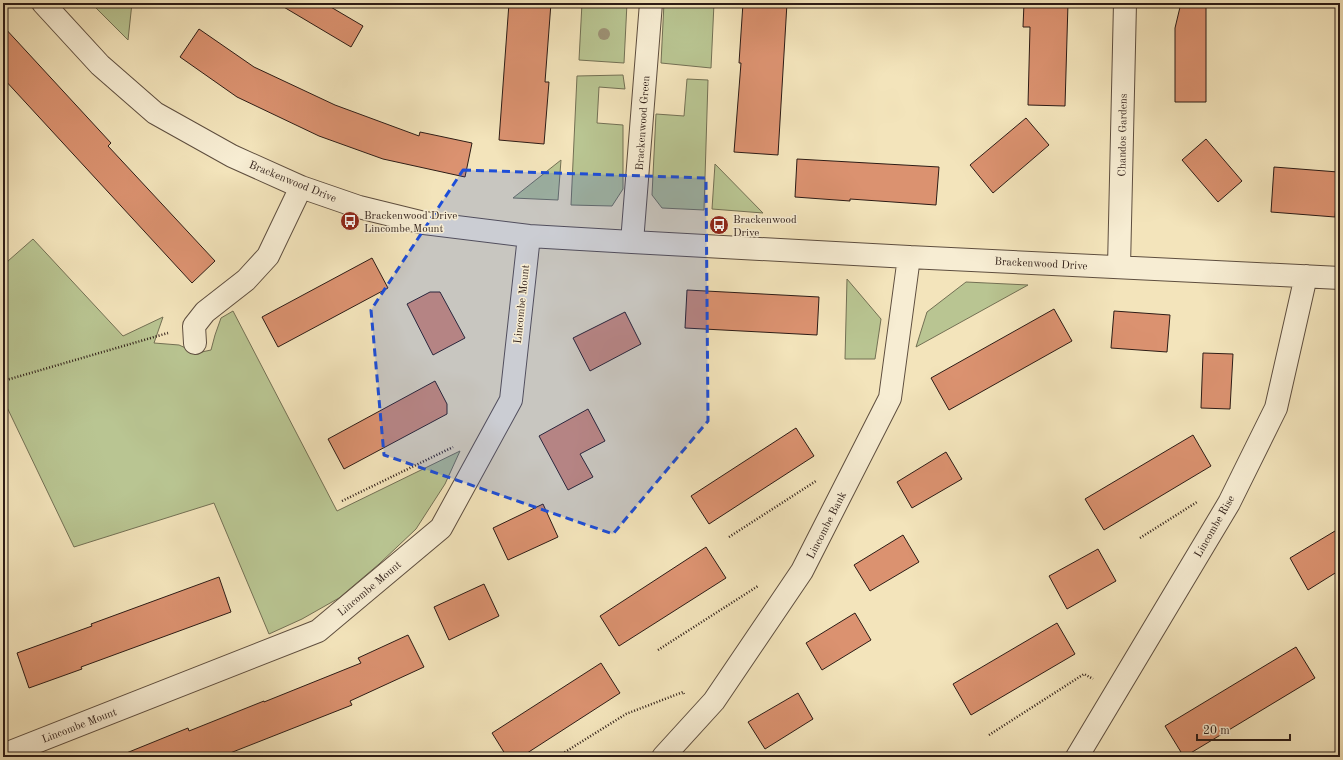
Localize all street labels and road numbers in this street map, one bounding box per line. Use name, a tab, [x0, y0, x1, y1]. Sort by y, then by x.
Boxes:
street label: Brackenwood Green	[635, 75, 652, 171]
street label: Chandos Gardens	[1117, 93, 1130, 177]
street label: Brackenwood Drive	[247, 160, 338, 205]
street label: Brackenwood Drive	[994, 257, 1088, 272]
street label: Lincombe Mount	[513, 264, 532, 344]
street label: Lincombe Bank	[806, 490, 849, 561]
street label: Lincombe Rise	[1193, 494, 1237, 560]
street label: Lincombe Mount	[336, 559, 404, 619]
street label: Lincombe Mount	[41, 707, 119, 746]

